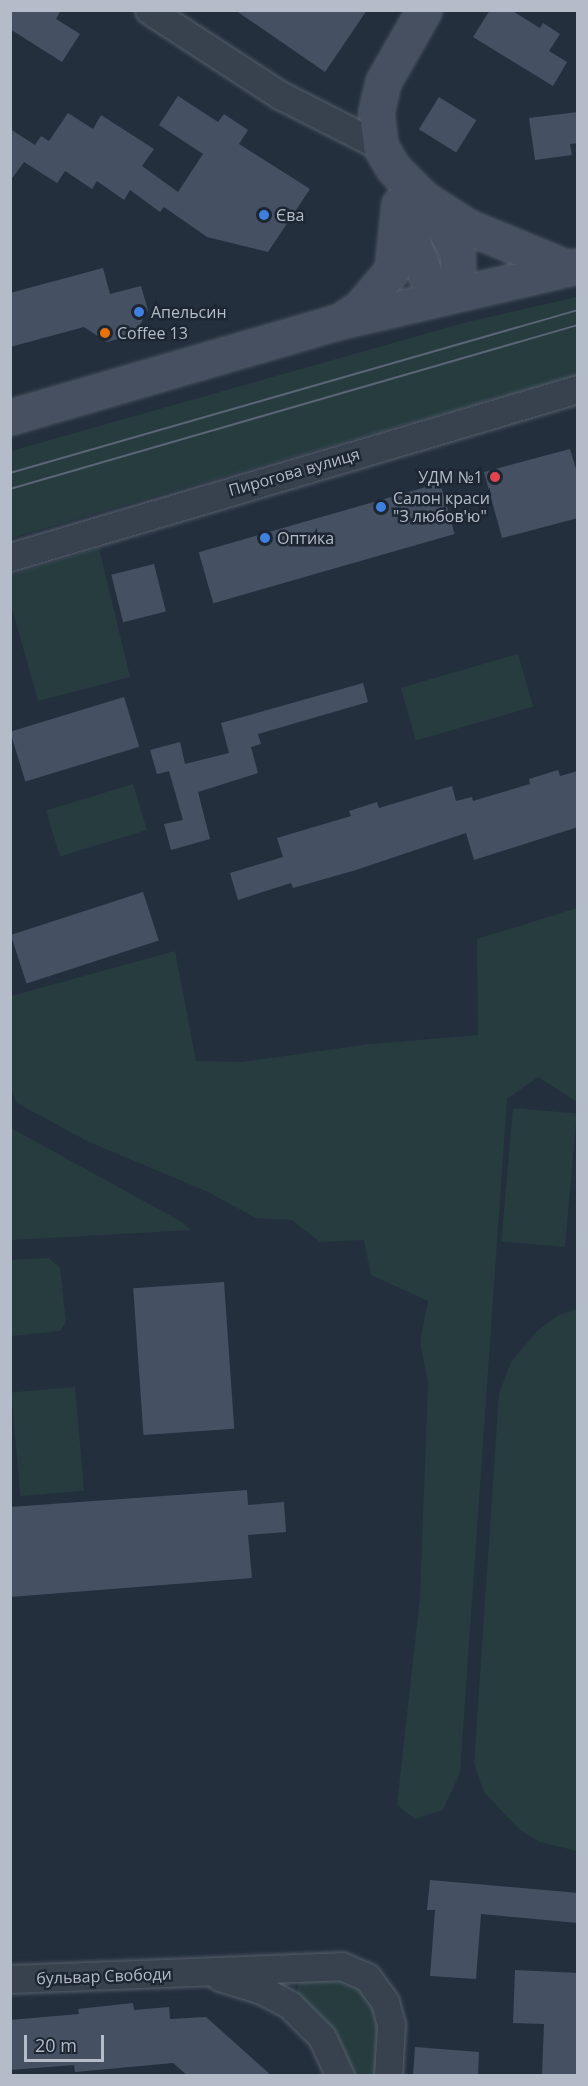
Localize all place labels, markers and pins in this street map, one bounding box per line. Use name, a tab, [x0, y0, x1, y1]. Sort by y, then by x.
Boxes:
place label: Єва	[276, 205, 304, 225]
marker: Єва	[257, 208, 271, 222]
place label: Апельсин	[151, 302, 227, 322]
marker: Апельсин	[132, 305, 146, 319]
place label: Coffee 13	[117, 323, 188, 343]
marker: Coffee 13	[98, 326, 112, 340]
place label: УДМ №1	[418, 467, 483, 487]
marker: УДМ №1	[488, 470, 502, 484]
place label: Салон краси "З любов'ю"	[393, 488, 490, 526]
marker: Салон краси "З любов'ю"	[374, 500, 388, 514]
place label: Оптика	[277, 528, 334, 548]
marker: Оптика	[258, 531, 272, 545]

